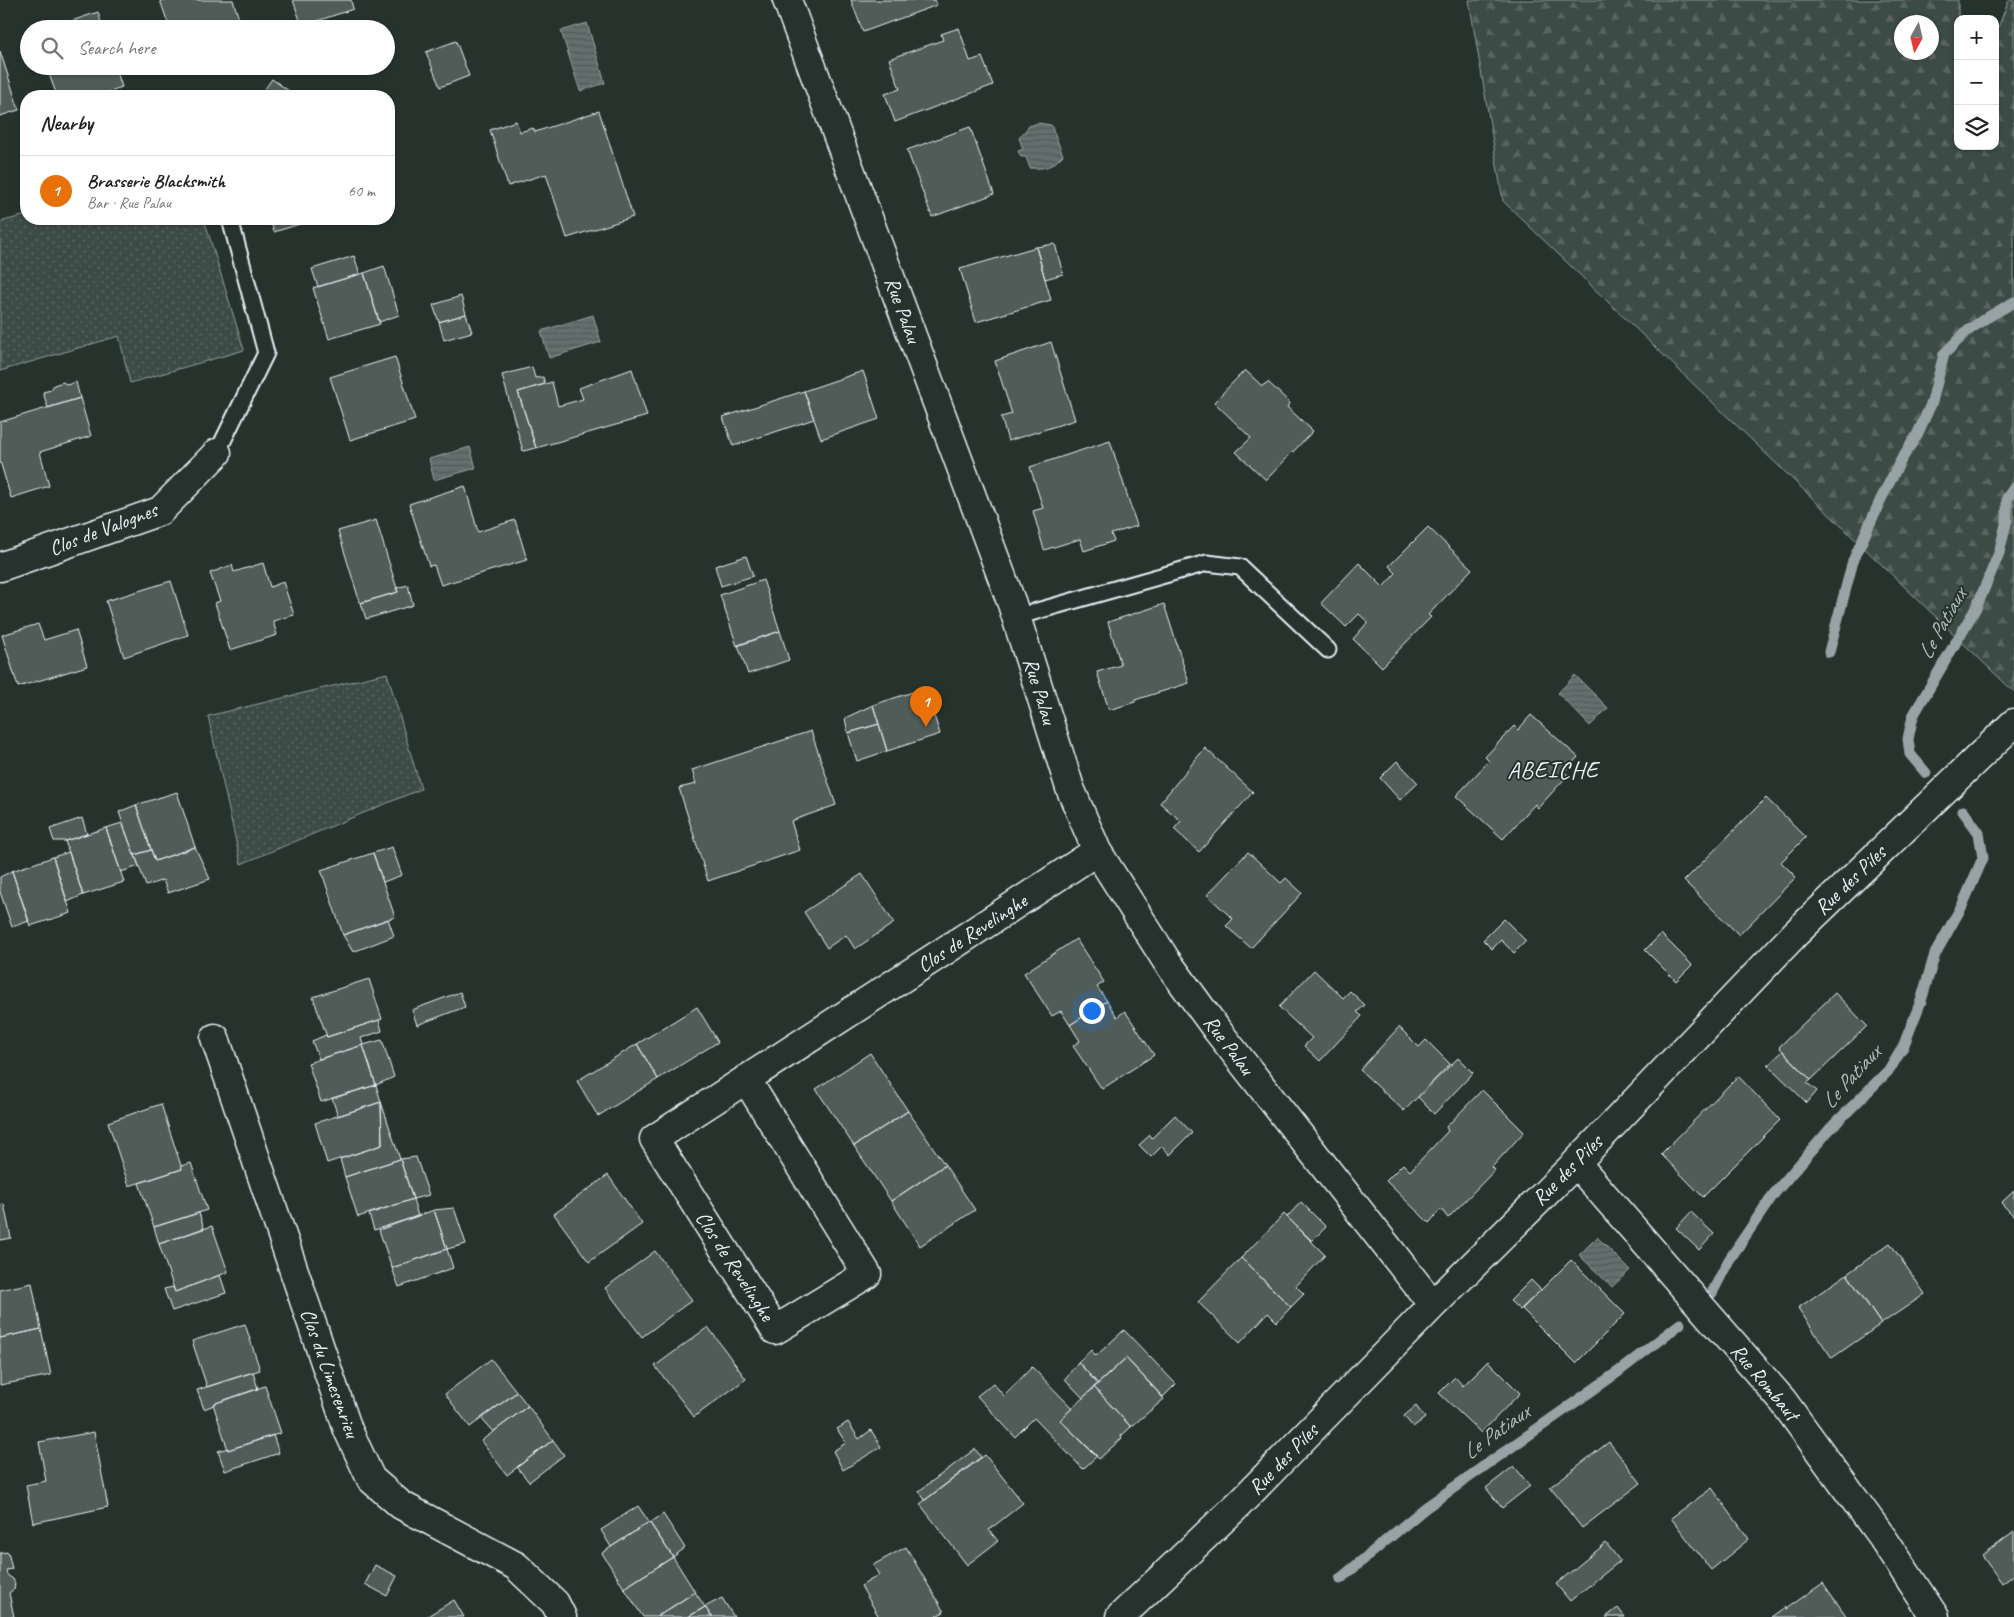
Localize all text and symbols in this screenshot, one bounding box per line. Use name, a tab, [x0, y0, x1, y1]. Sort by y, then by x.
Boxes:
north arrow	[1894, 15, 1939, 60]
map controls	[1954, 15, 1999, 150]
button: +	[1954, 15, 1999, 60]
search box	[20, 20, 395, 75]
icon: search	[38, 34, 66, 62]
text: Search here	[78, 36, 155, 60]
button: −	[1954, 60, 1999, 105]
button: layers	[1954, 105, 1999, 150]
text: Nearby	[40, 110, 93, 136]
text: Brasserie Blacksmith	[87, 169, 225, 193]
text: 1	[52, 181, 60, 201]
text: 60 m	[348, 181, 375, 201]
text: Bar · Rue Palau	[87, 193, 171, 213]
street label: Rue Palau	[879, 273, 927, 348]
street label: Clos de Valognes	[45, 496, 162, 561]
water label: Le Patiaux	[1911, 581, 1974, 664]
street label: Rue Palau	[1018, 655, 1063, 729]
pin: 1	[910, 686, 942, 727]
district label: ABEICHE	[1507, 755, 1601, 785]
street label: Rue des Piles	[1809, 838, 1892, 920]
street label: Clos de Revelinghe	[912, 887, 1033, 978]
your location	[1079, 998, 1105, 1024]
street label: Rue Palau	[1198, 1010, 1261, 1081]
water label: Le Patiaux	[1815, 1037, 1889, 1115]
street label: Rue des Piles	[1526, 1128, 1609, 1211]
street label: Clos de Revelinghe	[690, 1206, 781, 1327]
street label: Clos du Limesenrieu	[295, 1305, 366, 1442]
street label: Rue Rombaut	[1725, 1338, 1807, 1428]
water label: Le Patiaux	[1457, 1396, 1538, 1466]
street label: Rue des Piles	[1243, 1417, 1325, 1500]

